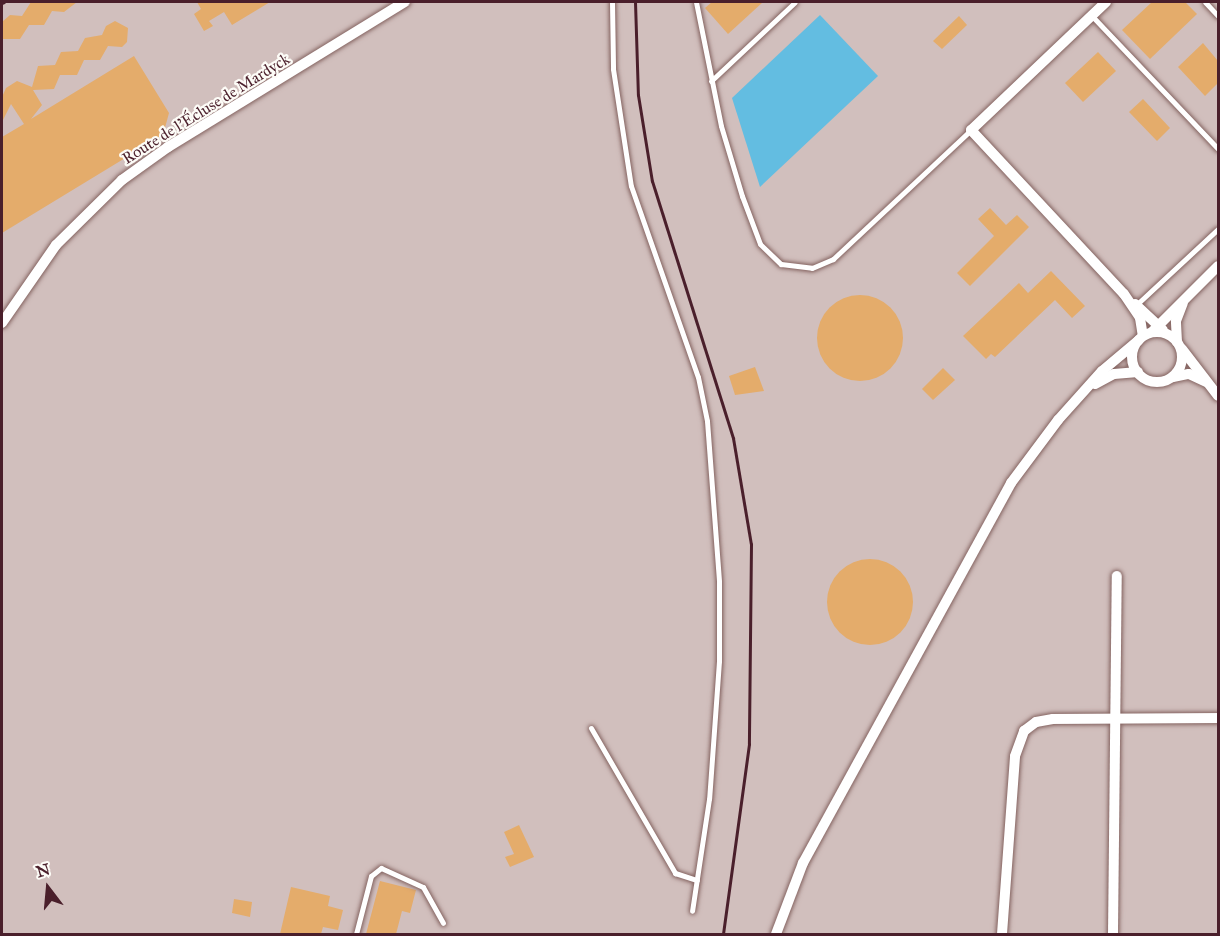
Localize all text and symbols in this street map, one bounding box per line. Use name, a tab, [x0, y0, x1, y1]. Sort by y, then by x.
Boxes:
street label: Route de l'Écluse de Mardyck	[119, 50, 293, 168]
north arrow	[18, 858, 78, 918]
text: N	[34, 859, 52, 881]

